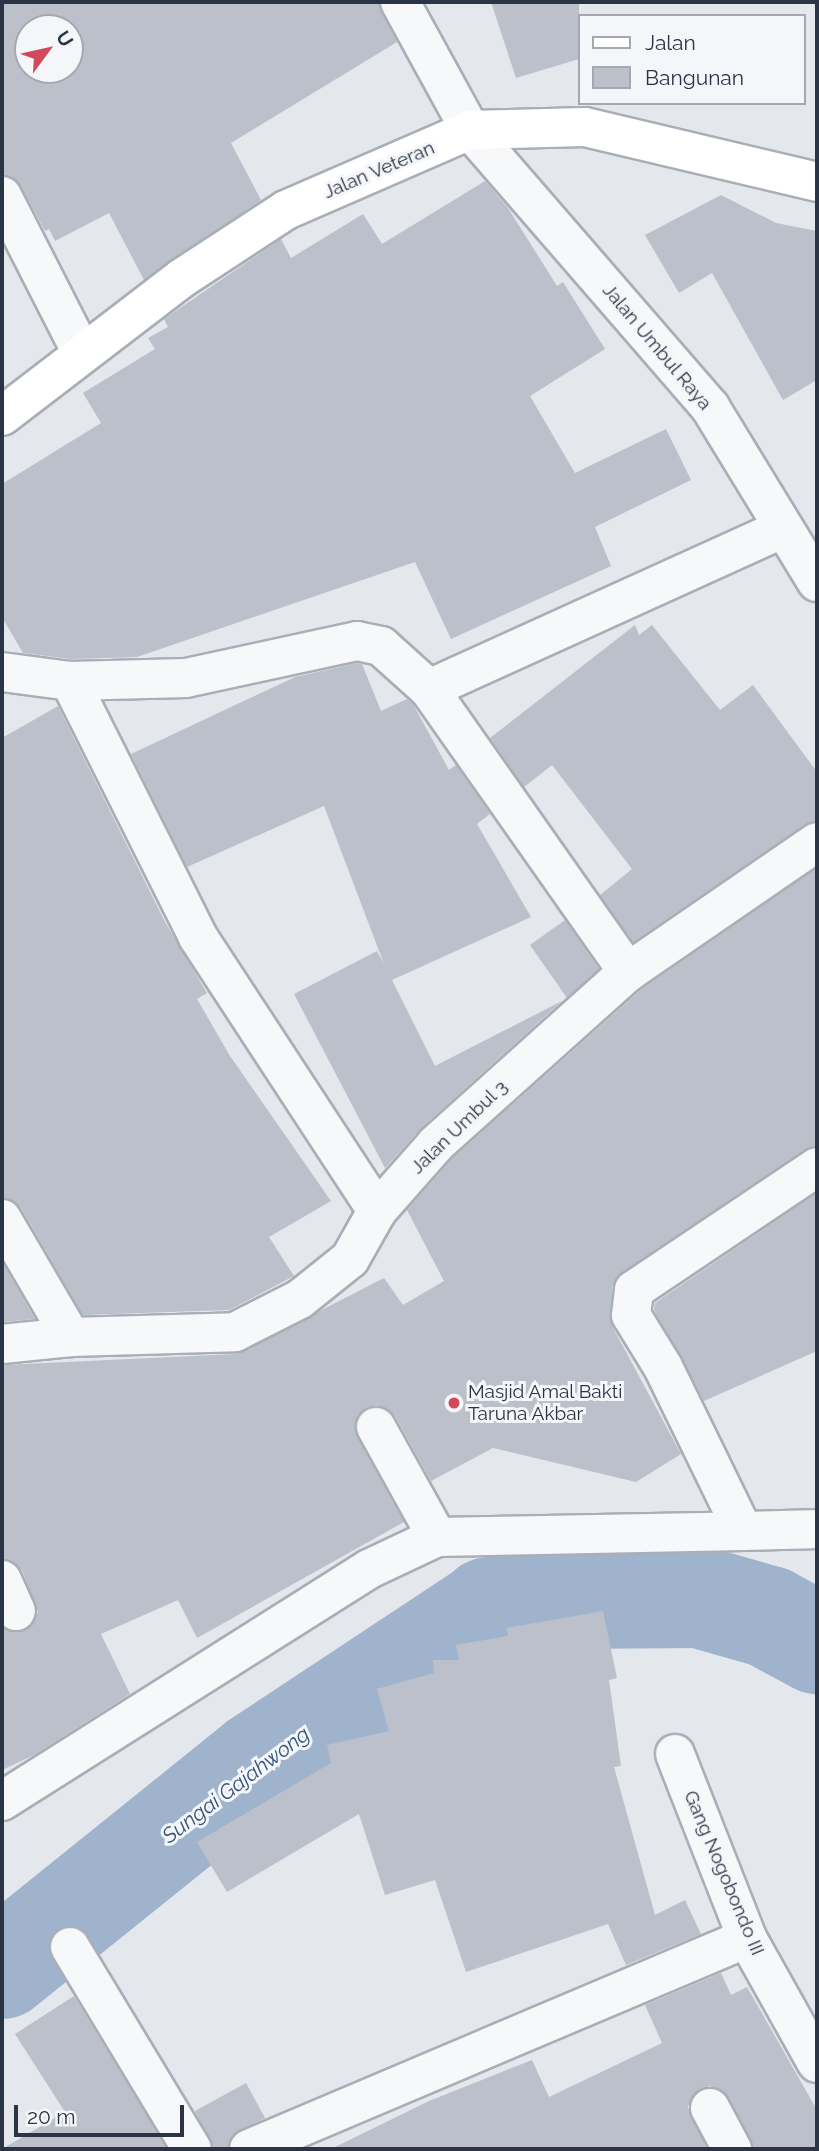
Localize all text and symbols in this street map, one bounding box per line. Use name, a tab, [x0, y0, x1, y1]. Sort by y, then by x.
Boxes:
north arrow	[14, 14, 84, 84]
legend	[578, 14, 805, 105]
text: U	[52, 27, 78, 51]
text: Jalan	[645, 30, 696, 55]
text: Bangunan	[645, 65, 744, 90]
street label: Jalan Veteran	[320, 136, 438, 204]
street label: Jalan Umbul Raya	[597, 279, 717, 415]
street label: Jalan Umbul 3	[406, 1075, 512, 1179]
place label: Masjid Amal Bakti Taruna Akbar	[468, 1381, 623, 1425]
marker: Masjid Amal Bakti Taruna Akbar	[446, 1395, 462, 1411]
water label: Sungai Gajahwong	[157, 1721, 315, 1849]
street label: Gang Nogobondo III	[679, 1787, 769, 1959]
scale bar	[18, 2092, 187, 2136]
text: 20 m	[27, 2104, 75, 2129]

